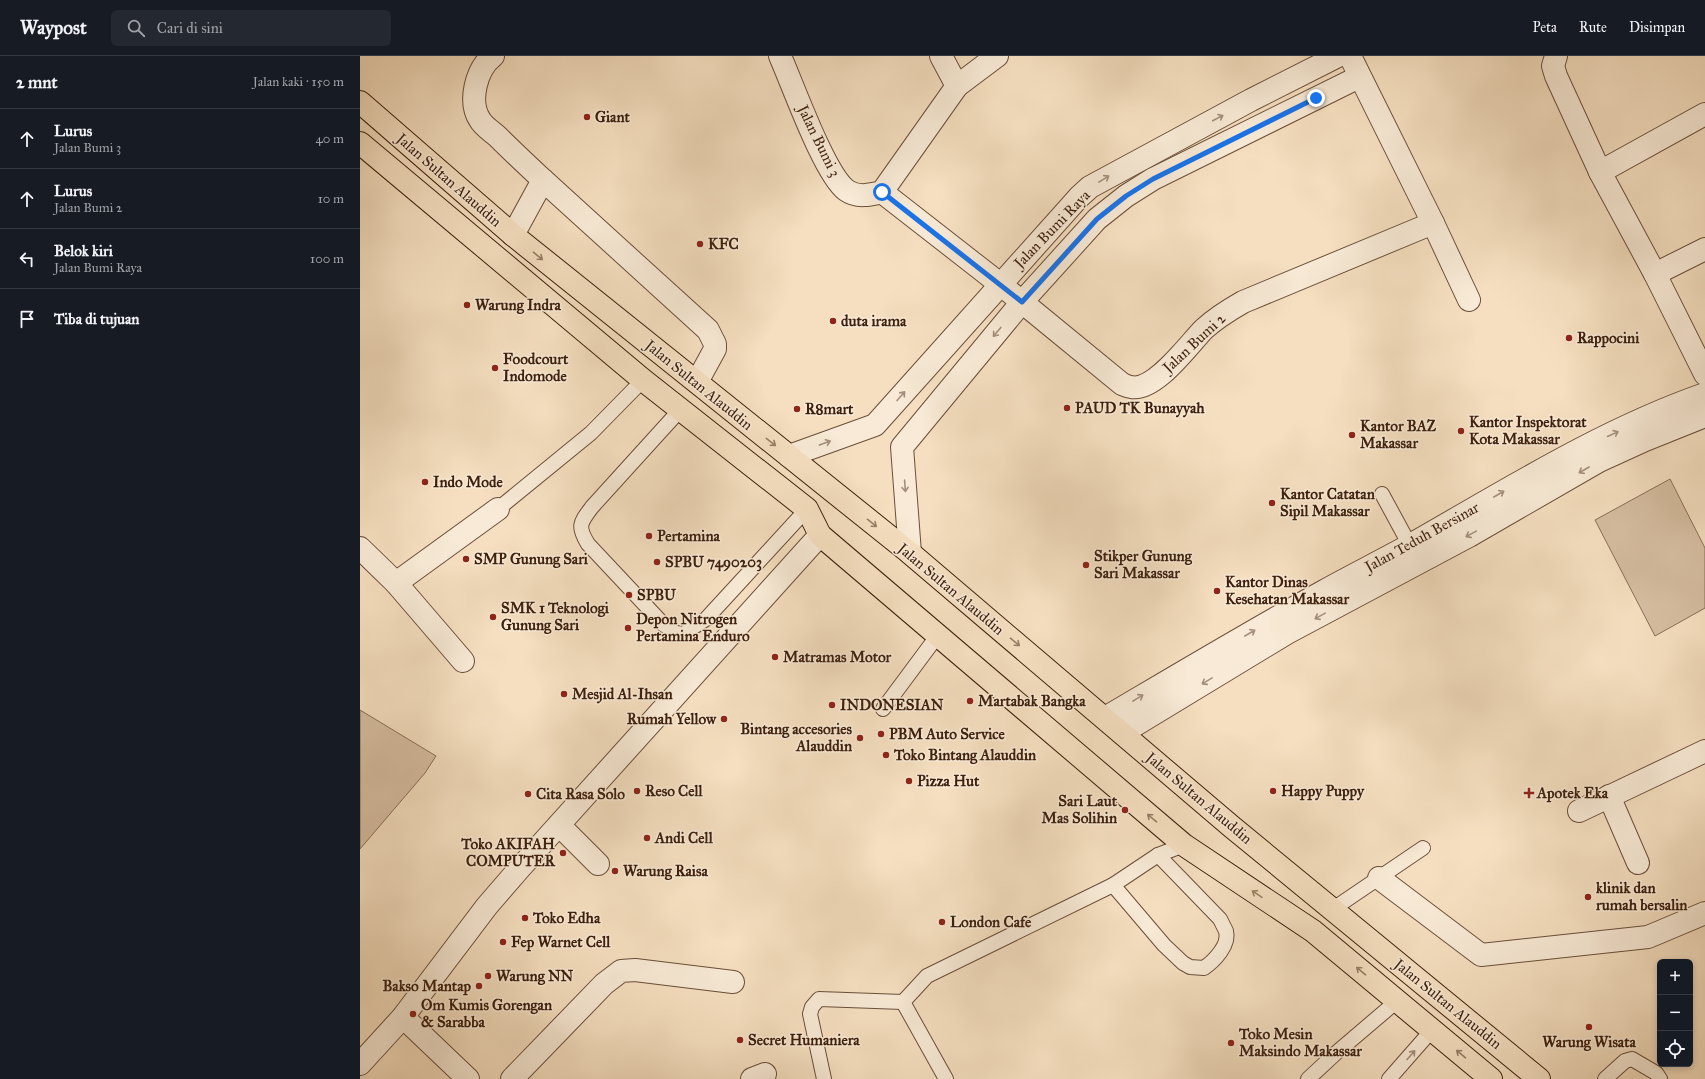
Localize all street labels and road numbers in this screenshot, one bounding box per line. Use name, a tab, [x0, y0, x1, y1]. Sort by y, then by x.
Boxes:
street label: Jalan Bumi 3	[792, 100, 844, 180]
street label: Jalan Sultan Alauddin	[391, 128, 505, 231]
street label: Jalan Bumi Raya	[1009, 186, 1095, 274]
street label: Jalan Bumi 2	[1157, 309, 1230, 379]
street label: Jalan Sultan Alauddin	[639, 335, 756, 435]
street label: Jalan Teduh Bersinar	[1360, 498, 1483, 578]
street label: Jalan Sultan Alauddin	[892, 538, 1008, 639]
street label: Jalan Sultan Alauddin	[1140, 747, 1256, 848]
street label: Jalan Sultan Alauddin	[1388, 954, 1505, 1054]

